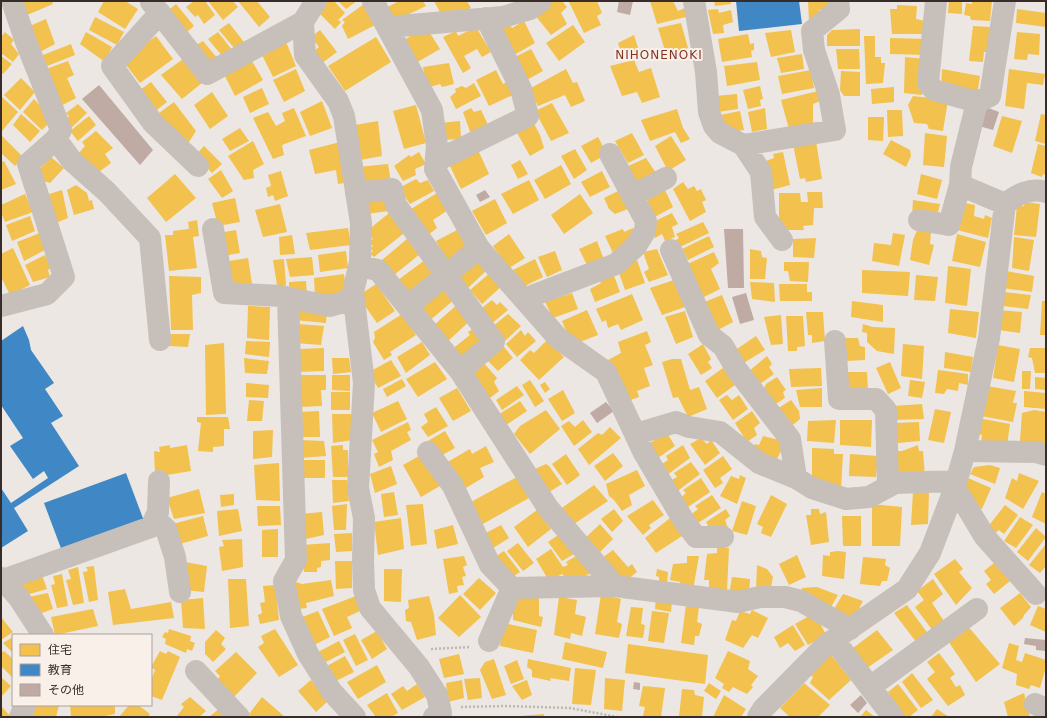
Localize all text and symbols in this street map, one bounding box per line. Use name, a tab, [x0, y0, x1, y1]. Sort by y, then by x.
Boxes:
district label: NIHONENOKI	[615, 48, 703, 62]
legend	[12, 634, 152, 706]
text: 住宅	[48, 643, 72, 657]
text: 教育	[48, 663, 72, 677]
text: その他	[48, 683, 84, 697]

